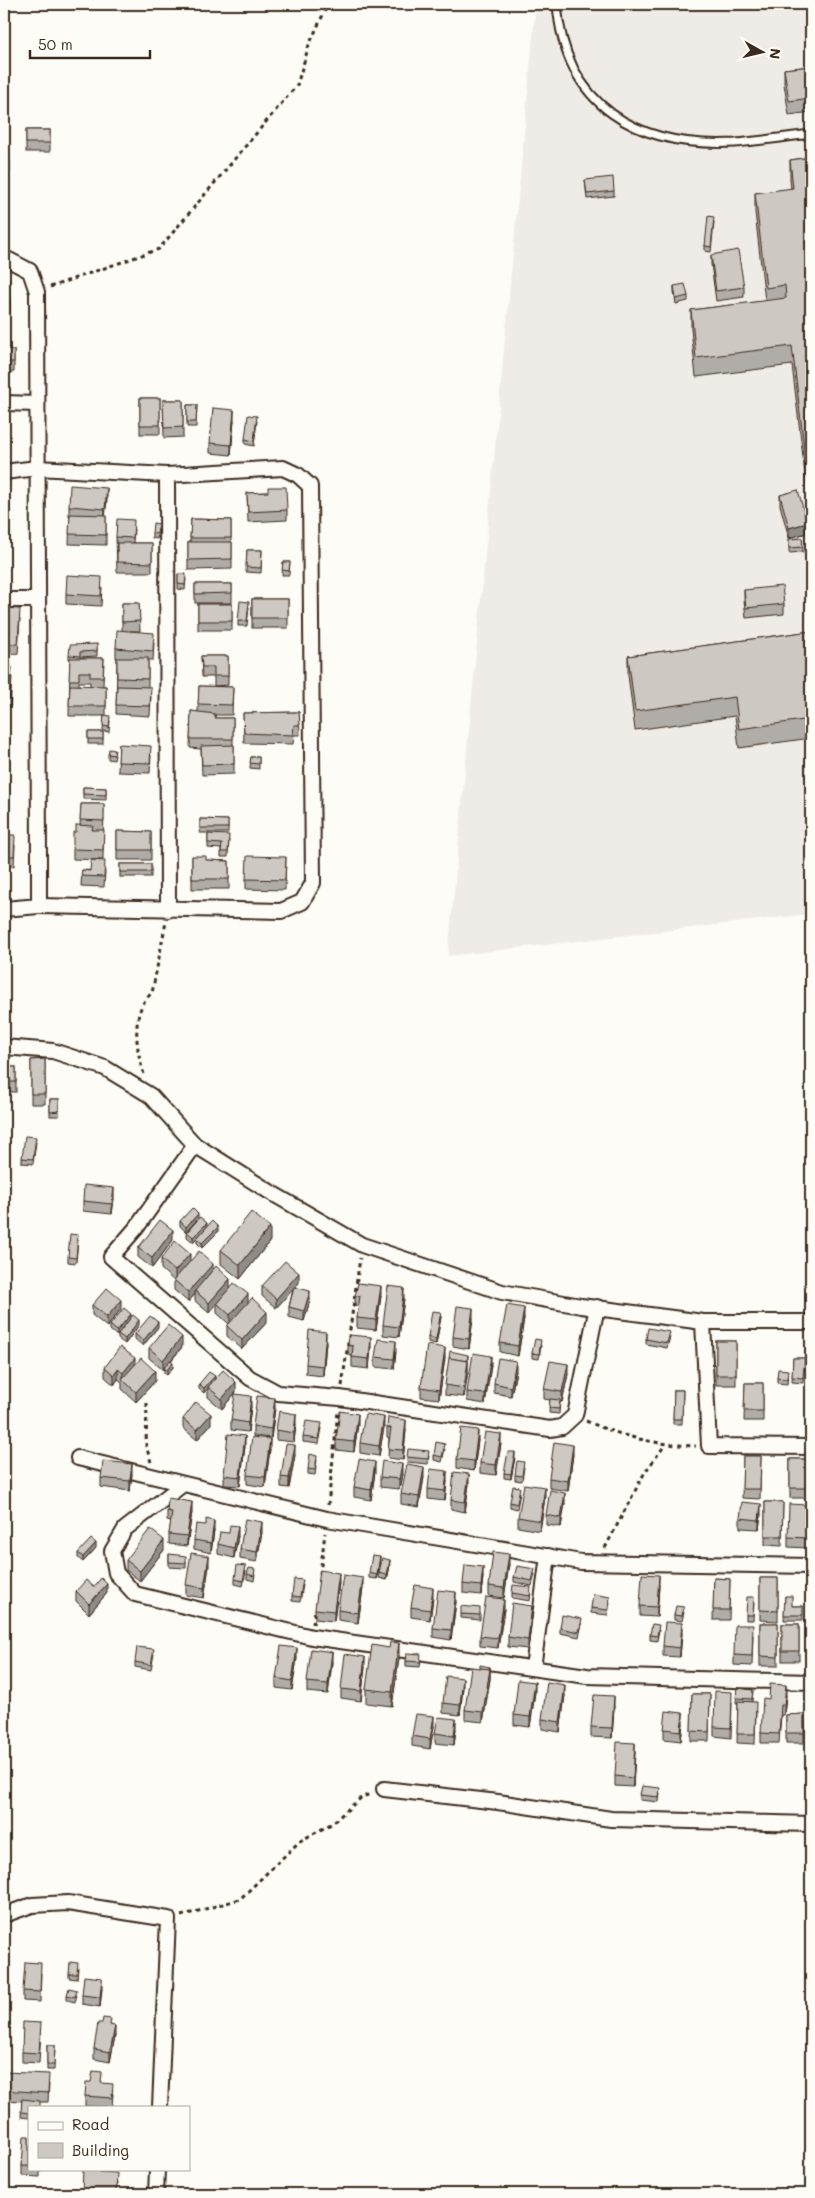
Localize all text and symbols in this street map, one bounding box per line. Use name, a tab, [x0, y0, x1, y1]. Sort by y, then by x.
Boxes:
scale bar	[30, 28, 150, 60]
north arrow	[738, 28, 788, 78]
text: 50 m	[38, 34, 73, 54]
text: N	[765, 47, 786, 60]
legend	[28, 2106, 190, 2170]
text: Road	[72, 2114, 109, 2134]
text: Building	[72, 2140, 129, 2160]

